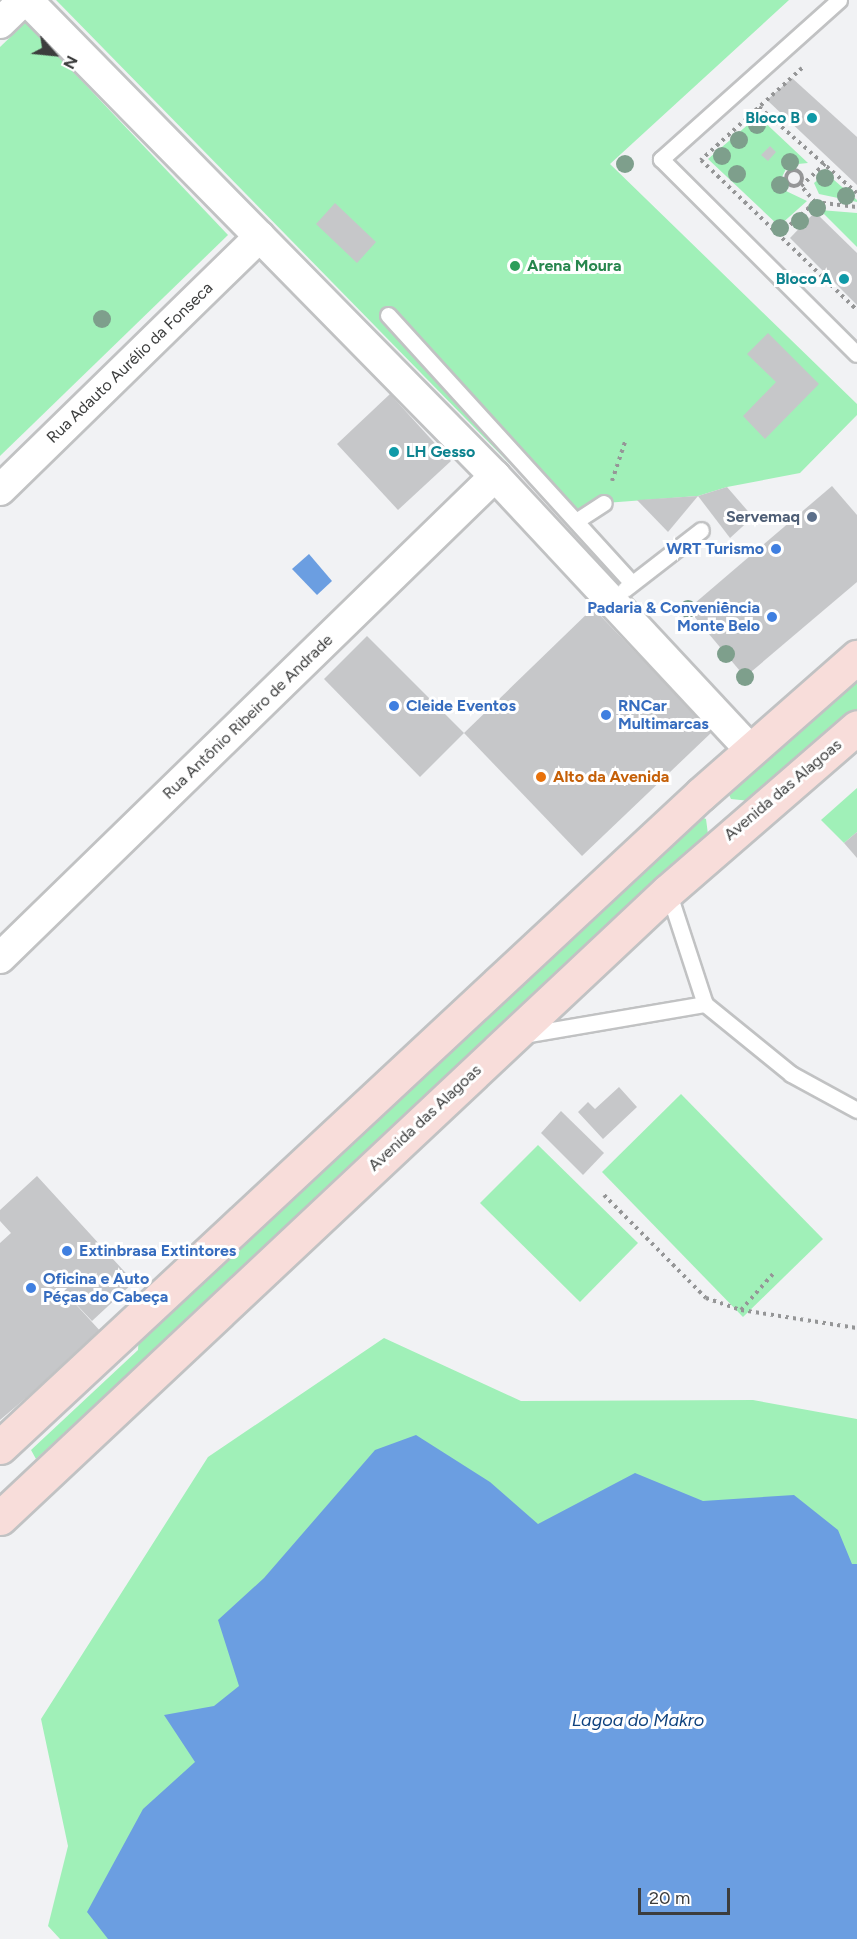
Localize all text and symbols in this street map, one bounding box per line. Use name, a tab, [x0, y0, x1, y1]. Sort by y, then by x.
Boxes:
north arrow	[24, 24, 84, 84]
text: N	[59, 53, 82, 72]
place label: Bloco B	[745, 108, 800, 128]
marker: Bloco B	[805, 111, 819, 125]
place label: Arena Moura	[527, 256, 621, 276]
marker: Arena Moura	[508, 259, 522, 273]
place label: Bloco A	[776, 269, 832, 289]
marker: Bloco A	[837, 272, 851, 286]
street label: Rua Adauto Aurélio da Fonseca	[43, 279, 217, 447]
place label: LH Gesso	[406, 442, 475, 462]
marker: LH Gesso	[387, 445, 401, 459]
place label: Servemaq	[726, 507, 800, 527]
marker: Servemaq	[805, 510, 819, 524]
place label: WRT Turismo	[666, 539, 764, 559]
marker: WRT Turismo	[769, 542, 783, 556]
place label: Padaria & Conveniência Monte Belo	[587, 598, 760, 636]
marker: Padaria & Conveniência Monte Belo	[765, 610, 779, 624]
street label: Rua Antônio Ribeiro de Andrade	[159, 631, 337, 803]
place label: Cleide Eventos	[406, 696, 516, 716]
place label: RNCar Multimarcas	[618, 696, 709, 734]
marker: Cleide Eventos	[387, 699, 401, 713]
marker: RNCar Multimarcas	[599, 708, 613, 722]
street label: Avenida das Alagoas	[720, 735, 846, 845]
place label: Alto da Avenida	[553, 767, 669, 787]
marker: Alto da Avenida	[534, 770, 548, 784]
street label: Avenida das Alagoas	[365, 1061, 485, 1175]
place label: Extinbrasa Extintores	[79, 1241, 236, 1261]
marker: Extinbrasa Extintores	[60, 1244, 74, 1258]
place label: Oficina e Auto Péças do Cabeça	[43, 1269, 168, 1307]
marker: Oficina e Auto Péças do Cabeça	[24, 1281, 38, 1295]
water label: Lagoa do Makro	[572, 1709, 704, 1731]
scale bar	[641, 1876, 732, 1914]
text: 20 m	[649, 1887, 690, 1909]

